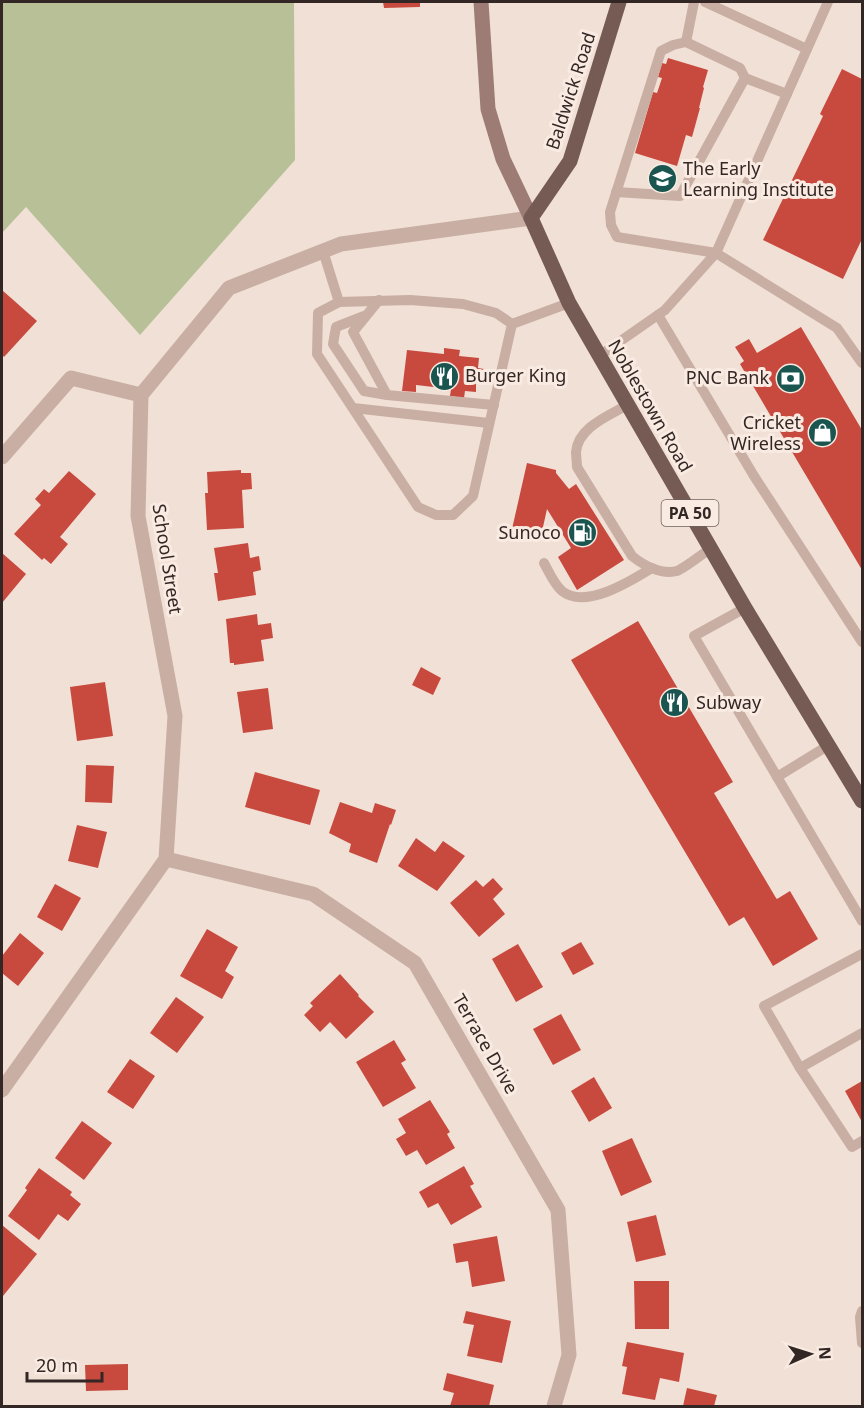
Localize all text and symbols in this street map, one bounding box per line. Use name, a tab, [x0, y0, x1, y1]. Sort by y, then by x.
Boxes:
street label: Baldwick Road	[540, 29, 600, 153]
place label: The Early Learning Institute	[683, 156, 834, 201]
school or university icon: The Early Learning Institute	[646, 163, 678, 195]
street label: Noblestown Road	[603, 335, 699, 476]
restaurant icon: Burger King	[428, 360, 460, 392]
bank icon: PNC Bank	[774, 362, 806, 394]
place label: Burger King	[465, 363, 566, 387]
place label: PNC Bank	[686, 365, 769, 389]
place label: Cricket Wireless	[730, 410, 801, 455]
shop icon: Cricket Wireless	[806, 417, 838, 449]
road number: PA 50	[662, 500, 718, 526]
street label: School Street	[147, 502, 189, 616]
fuel station icon: Sunoco	[566, 517, 598, 549]
place label: Sunoco	[498, 520, 561, 544]
restaurant icon: Subway	[659, 687, 691, 719]
place label: Subway	[696, 690, 762, 714]
street label: Terrace Drive	[448, 989, 524, 1098]
north arrow	[780, 1324, 840, 1384]
scale bar	[27, 1345, 102, 1383]
text: N	[814, 1346, 836, 1360]
text: 20 m	[36, 1353, 78, 1377]

